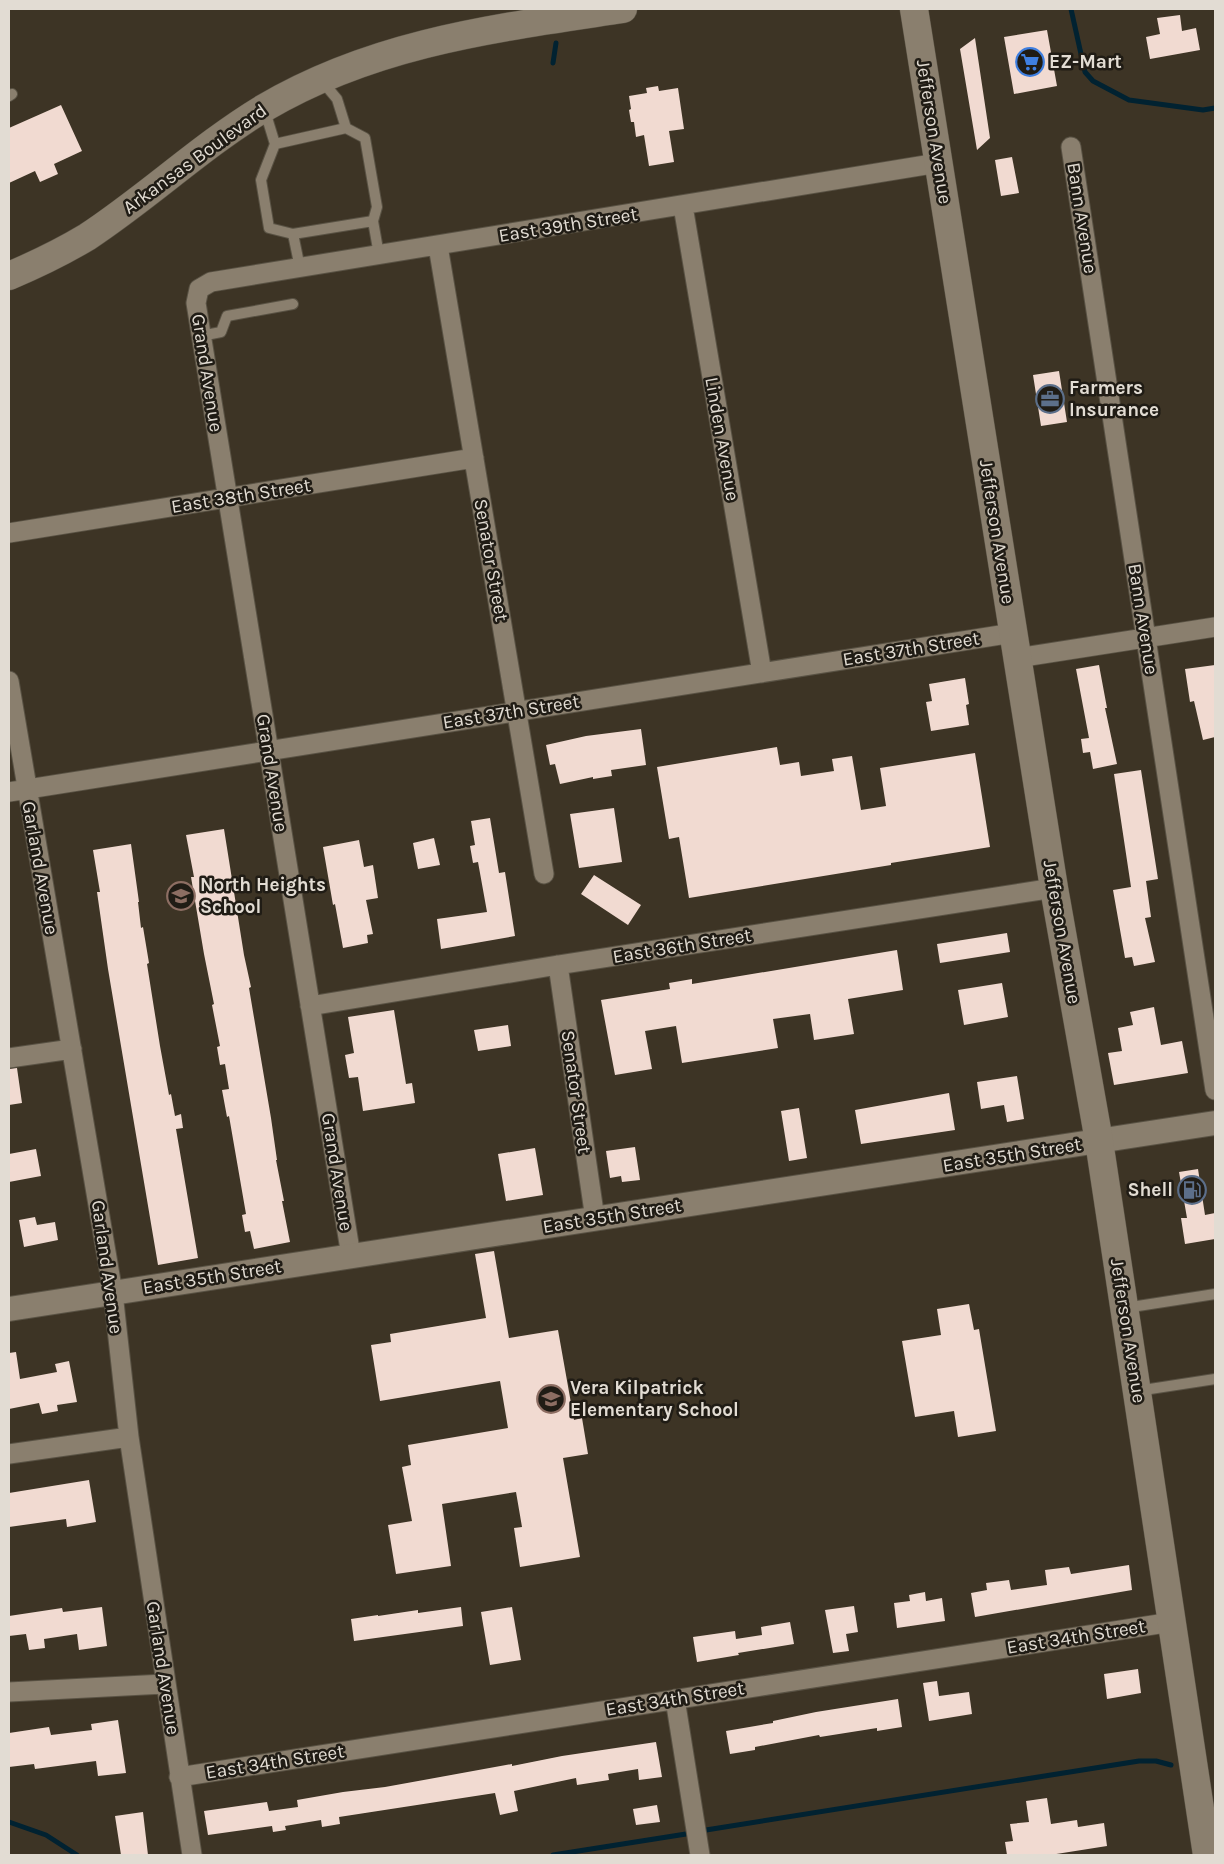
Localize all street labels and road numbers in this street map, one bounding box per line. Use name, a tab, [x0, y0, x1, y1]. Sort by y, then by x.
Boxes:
street label: Jefferson Avenue	[912, 58, 956, 206]
street label: Arkansas Boulevard	[119, 99, 271, 219]
street label: Bann Avenue	[1062, 161, 1102, 275]
street label: East 39th Street	[497, 203, 639, 247]
street label: Grand Avenue	[187, 312, 227, 434]
street label: Linden Avenue	[700, 375, 744, 503]
street label: Jefferson Avenue	[975, 458, 1019, 606]
street label: East 38th Street	[170, 474, 312, 518]
street label: Senator Street	[469, 497, 513, 623]
street label: Bann Avenue	[1123, 562, 1163, 676]
street label: East 37th Street	[841, 627, 981, 671]
street label: East 37th Street	[441, 690, 581, 734]
street label: Grand Avenue	[252, 712, 292, 834]
street label: Garland Avenue	[17, 800, 63, 936]
street label: Jefferson Avenue	[1038, 858, 1086, 1006]
street label: East 36th Street	[611, 924, 753, 968]
street label: Senator Street	[556, 1029, 596, 1155]
street label: Grand Avenue	[317, 1111, 357, 1233]
street label: East 35th Street	[941, 1133, 1083, 1177]
street label: East 35th Street	[541, 1194, 683, 1238]
street label: Garland Avenue	[87, 1199, 127, 1335]
street label: East 35th Street	[141, 1255, 283, 1299]
street label: Jefferson Avenue	[1106, 1257, 1150, 1405]
street label: Garland Avenue	[142, 1600, 184, 1736]
street label: East 34th Street	[1005, 1615, 1147, 1659]
street label: East 34th Street	[604, 1677, 746, 1721]
street label: East 34th Street	[204, 1740, 346, 1784]

